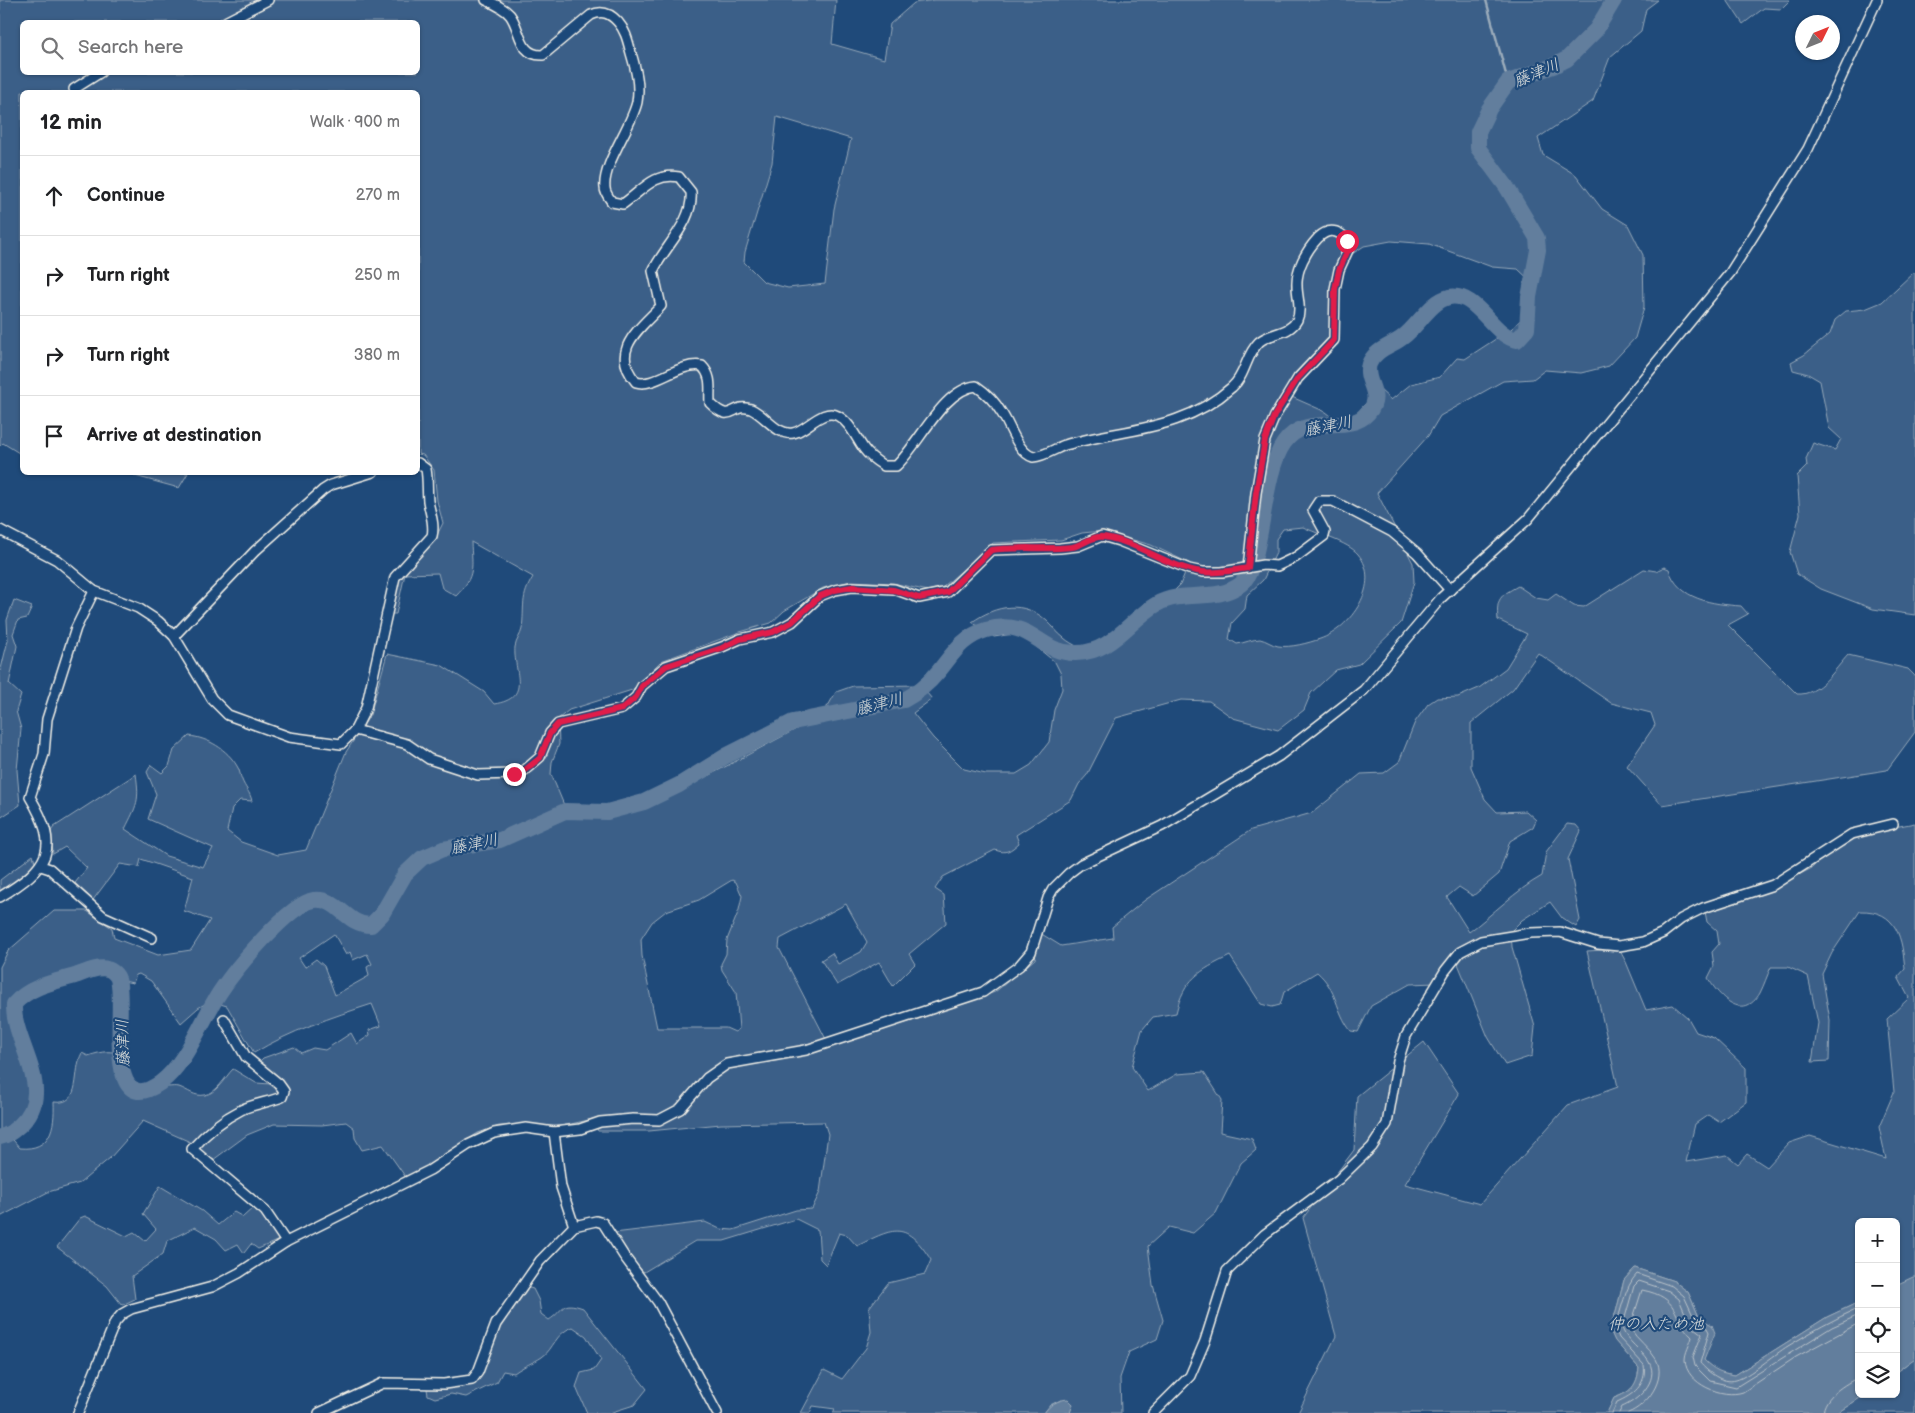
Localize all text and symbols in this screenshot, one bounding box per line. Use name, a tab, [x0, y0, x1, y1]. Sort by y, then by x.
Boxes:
north arrow	[1795, 15, 1840, 60]
search box	[20, 20, 420, 75]
icon: search	[38, 34, 66, 62]
text: Search here	[78, 36, 183, 59]
water label: 藤津川	[1511, 55, 1562, 92]
text: 12 min	[40, 110, 102, 135]
text: Walk · 900 m	[310, 113, 400, 132]
icon: ahead	[40, 182, 68, 210]
text: Continue	[87, 184, 165, 207]
text: 270 m	[356, 186, 400, 205]
route start	[1336, 230, 1359, 253]
icon: right	[40, 262, 68, 290]
text: Turn right	[87, 264, 170, 287]
text: 250 m	[354, 266, 400, 285]
icon: right	[40, 342, 68, 370]
text: Turn right	[87, 344, 170, 367]
text: 380 m	[354, 346, 400, 365]
water label: 藤津川	[1303, 413, 1354, 440]
icon: arrive	[40, 422, 68, 450]
text: Arrive at destination	[87, 424, 262, 447]
water label: 藤津川	[854, 689, 905, 719]
route end	[503, 763, 526, 786]
water label: 藤津川	[449, 831, 500, 858]
water label: 藤津川	[113, 1019, 134, 1067]
map controls	[1855, 1218, 1900, 1398]
button: +	[1855, 1218, 1900, 1263]
button: −	[1855, 1263, 1900, 1308]
button: locate	[1855, 1308, 1900, 1353]
water label: 仲の入ため池	[1608, 1315, 1705, 1334]
button: layers	[1855, 1353, 1900, 1398]

